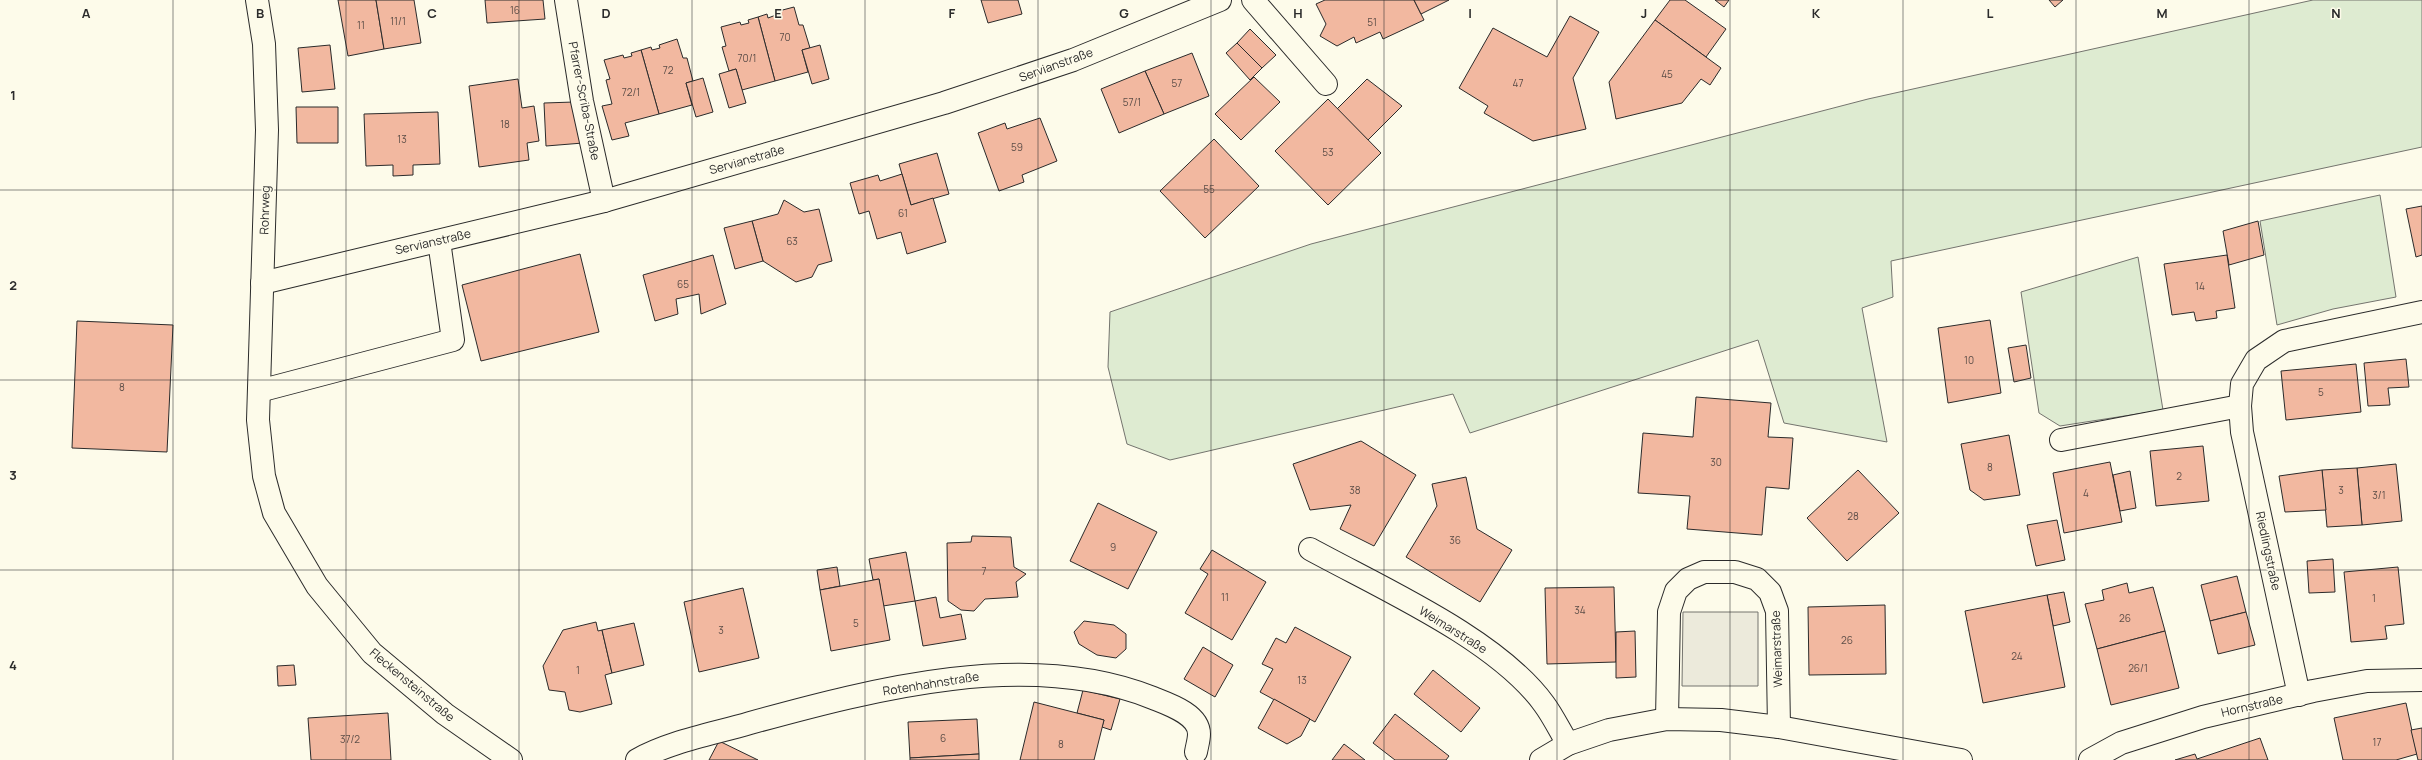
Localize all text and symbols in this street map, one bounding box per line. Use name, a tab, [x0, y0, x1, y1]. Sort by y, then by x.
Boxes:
house number: 16	[510, 3, 520, 17]
text: A	[82, 4, 91, 22]
text: B	[256, 4, 264, 22]
text: C	[427, 4, 437, 22]
text: D	[601, 4, 611, 22]
text: E	[774, 4, 782, 22]
text: F	[949, 4, 956, 22]
text: G	[1119, 4, 1129, 22]
text: H	[1293, 4, 1303, 22]
text: I	[1468, 4, 1472, 22]
text: J	[1641, 4, 1647, 22]
text: K	[1812, 4, 1821, 22]
text: L	[1987, 4, 1994, 22]
text: M	[2156, 4, 2168, 22]
text: N	[2331, 4, 2341, 22]
house number: 11/1	[390, 14, 406, 28]
house number: 51	[1367, 15, 1377, 29]
house number: 11	[357, 18, 365, 32]
house number: 70	[779, 30, 791, 44]
street label: Pfarrer-Scriba-Straße	[565, 40, 604, 162]
street label: Servianstraße	[1017, 43, 1095, 86]
house number: 70/1	[738, 51, 756, 65]
house number: 72	[663, 63, 674, 77]
house number: 45	[1661, 67, 1673, 81]
house number: 57	[1172, 76, 1182, 90]
house number: 47	[1513, 76, 1523, 90]
house number: 72/1	[622, 85, 640, 99]
text: 1	[10, 86, 16, 104]
house number: 57/1	[1123, 95, 1141, 109]
house number: 18	[500, 117, 510, 131]
house number: 13	[397, 132, 407, 146]
house number: 59	[1011, 140, 1023, 154]
street label: Servianstraße	[707, 141, 786, 178]
house number: 53	[1322, 145, 1334, 159]
house number: 55	[1203, 182, 1215, 196]
street label: Rohrweg	[255, 185, 274, 235]
house number: 61	[898, 206, 908, 220]
street label: Servianstraße	[393, 225, 473, 259]
house number: 63	[786, 234, 798, 248]
text: 2	[9, 276, 17, 294]
house number: 65	[677, 277, 689, 291]
house number: 14	[2195, 279, 2205, 293]
house number: 10	[1964, 353, 1974, 367]
house number: 8	[119, 380, 125, 394]
house number: 5	[2318, 385, 2324, 399]
house number: 30	[1710, 455, 1722, 469]
house number: 8	[1987, 460, 1993, 474]
text: 3	[9, 466, 17, 484]
house number: 2	[2176, 469, 2182, 483]
house number: 38	[1349, 483, 1361, 497]
house number: 3	[2338, 483, 2344, 497]
house number: 4	[2083, 486, 2089, 500]
house number: 3/1	[2372, 488, 2386, 502]
house number: 28	[1847, 509, 1859, 523]
street label: Riedlingstraße	[2252, 510, 2285, 592]
house number: 36	[1449, 533, 1461, 547]
house number: 9	[1110, 540, 1116, 554]
house number: 7	[981, 564, 987, 578]
house number: 11	[1221, 590, 1229, 604]
house number: 1	[2372, 591, 2376, 605]
street label: Weimarstraße	[1416, 602, 1491, 657]
house number: 34	[1574, 603, 1586, 617]
street label: Weimarstraße	[1767, 610, 1786, 688]
house number: 26	[2119, 611, 2131, 625]
house number: 5	[853, 616, 859, 630]
house number: 3	[718, 623, 724, 637]
house number: 26	[1841, 633, 1853, 647]
street label: Fleckensteinstraße	[366, 644, 458, 725]
house number: 24	[2011, 649, 2023, 663]
text: 4	[9, 656, 17, 674]
house number: 26/1	[2128, 661, 2148, 675]
house number: 1	[576, 663, 580, 677]
street label: Rotenhahnstraße	[882, 668, 980, 700]
house number: 13	[1297, 673, 1307, 687]
street label: Hornstraße	[2219, 690, 2284, 721]
house number: 6	[940, 731, 946, 745]
house number: 37/2	[340, 732, 360, 746]
house number: 17	[2373, 735, 2381, 749]
house number: 8	[1058, 737, 1064, 751]

